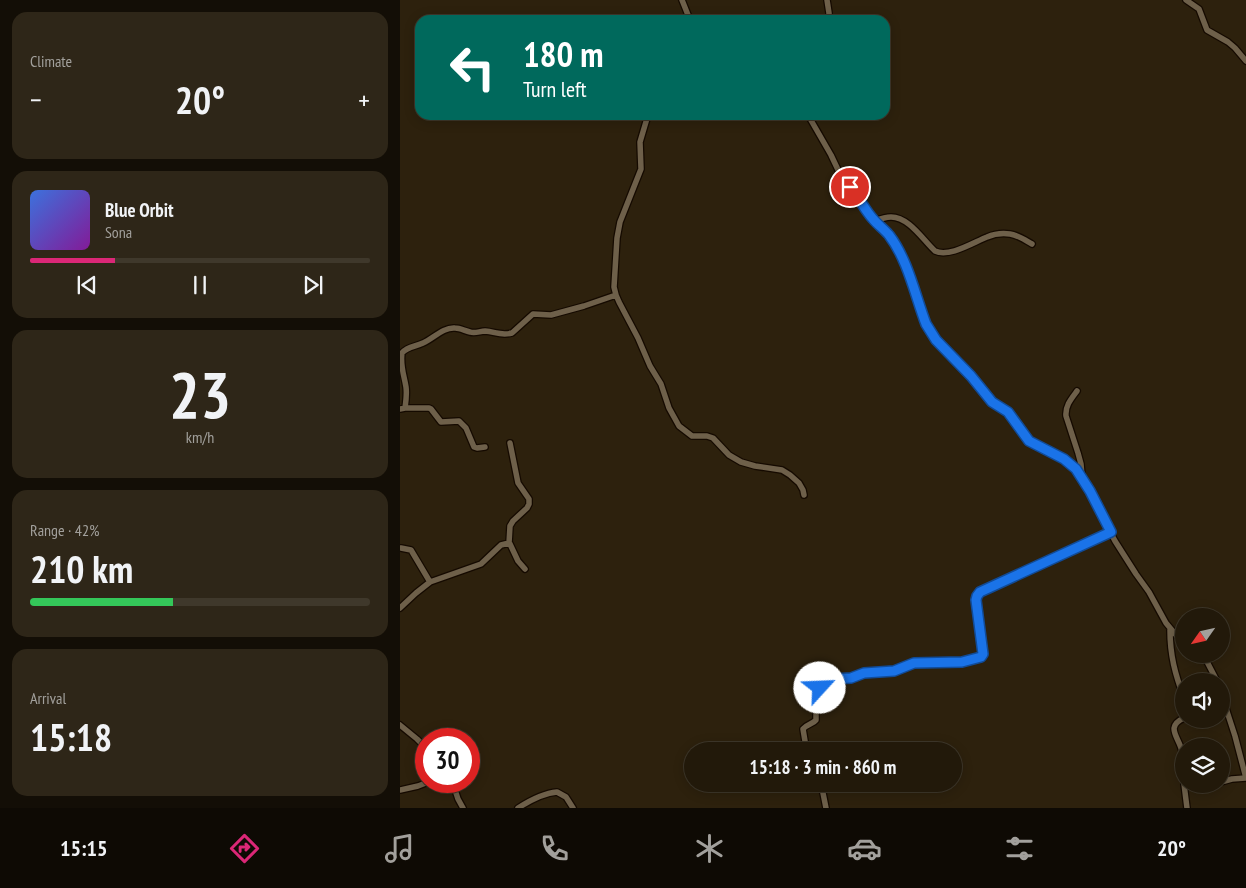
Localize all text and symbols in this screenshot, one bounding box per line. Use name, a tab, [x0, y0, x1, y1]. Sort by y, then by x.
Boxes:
text: 180 m	[523, 31, 604, 77]
icon: left	[440, 35, 505, 100]
text: Climate	[30, 51, 72, 71]
text: 20°	[175, 75, 225, 124]
text: Turn left	[523, 75, 587, 103]
text: −	[30, 81, 42, 118]
text: +	[358, 81, 370, 118]
pin	[829, 166, 871, 208]
icon: arrive	[836, 173, 864, 201]
text: Blue Orbit	[105, 198, 174, 222]
text: Sona	[105, 222, 132, 242]
icon: previous	[73, 271, 101, 299]
icon: pause	[186, 271, 214, 299]
icon: next	[299, 271, 327, 299]
text: 23	[169, 352, 231, 436]
text: km/h	[186, 427, 214, 447]
text: Range · 42%	[30, 520, 99, 540]
text: 210 km	[30, 544, 133, 593]
north arrow	[1175, 608, 1230, 662]
map controls	[1175, 608, 1230, 793]
position arrow	[793, 661, 845, 713]
button: sound	[1175, 673, 1230, 728]
text: Arrival	[30, 688, 66, 708]
text: 15:18	[30, 712, 112, 761]
speed limit sign: 30	[415, 728, 480, 793]
button: layers	[1175, 738, 1230, 793]
text: 15:18 · 3 min · 860 m	[750, 755, 896, 779]
icon: directions	[227, 831, 262, 866]
icon: music	[382, 831, 417, 866]
icon: phone	[537, 831, 572, 866]
icon: climate	[692, 831, 727, 866]
icon: car	[847, 831, 882, 866]
icon: filters	[1002, 831, 1037, 866]
text: 15:15	[60, 834, 108, 862]
text: 20°	[1157, 834, 1186, 862]

